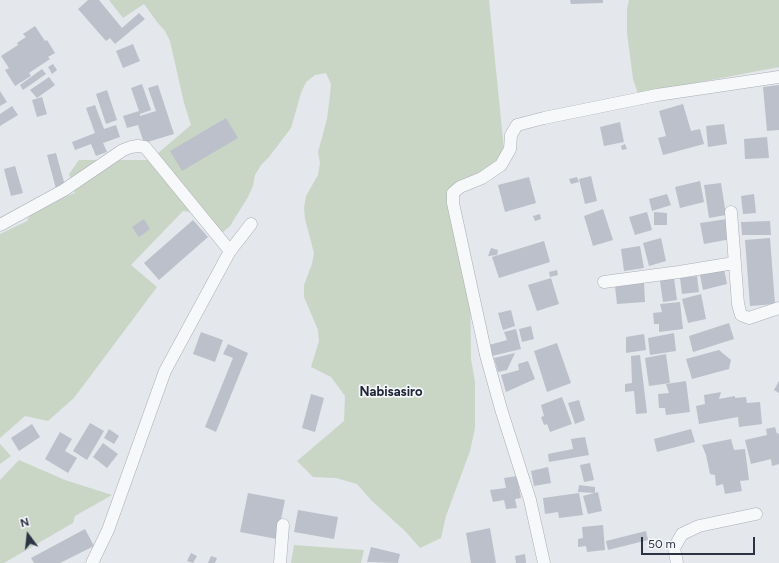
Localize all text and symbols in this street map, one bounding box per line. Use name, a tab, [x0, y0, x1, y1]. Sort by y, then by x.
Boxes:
district label: Nabisasiro	[359, 384, 423, 400]
north arrow	[8, 515, 48, 555]
text: N	[19, 516, 31, 530]
scale bar	[643, 529, 757, 555]
text: 50 m	[648, 537, 676, 551]

